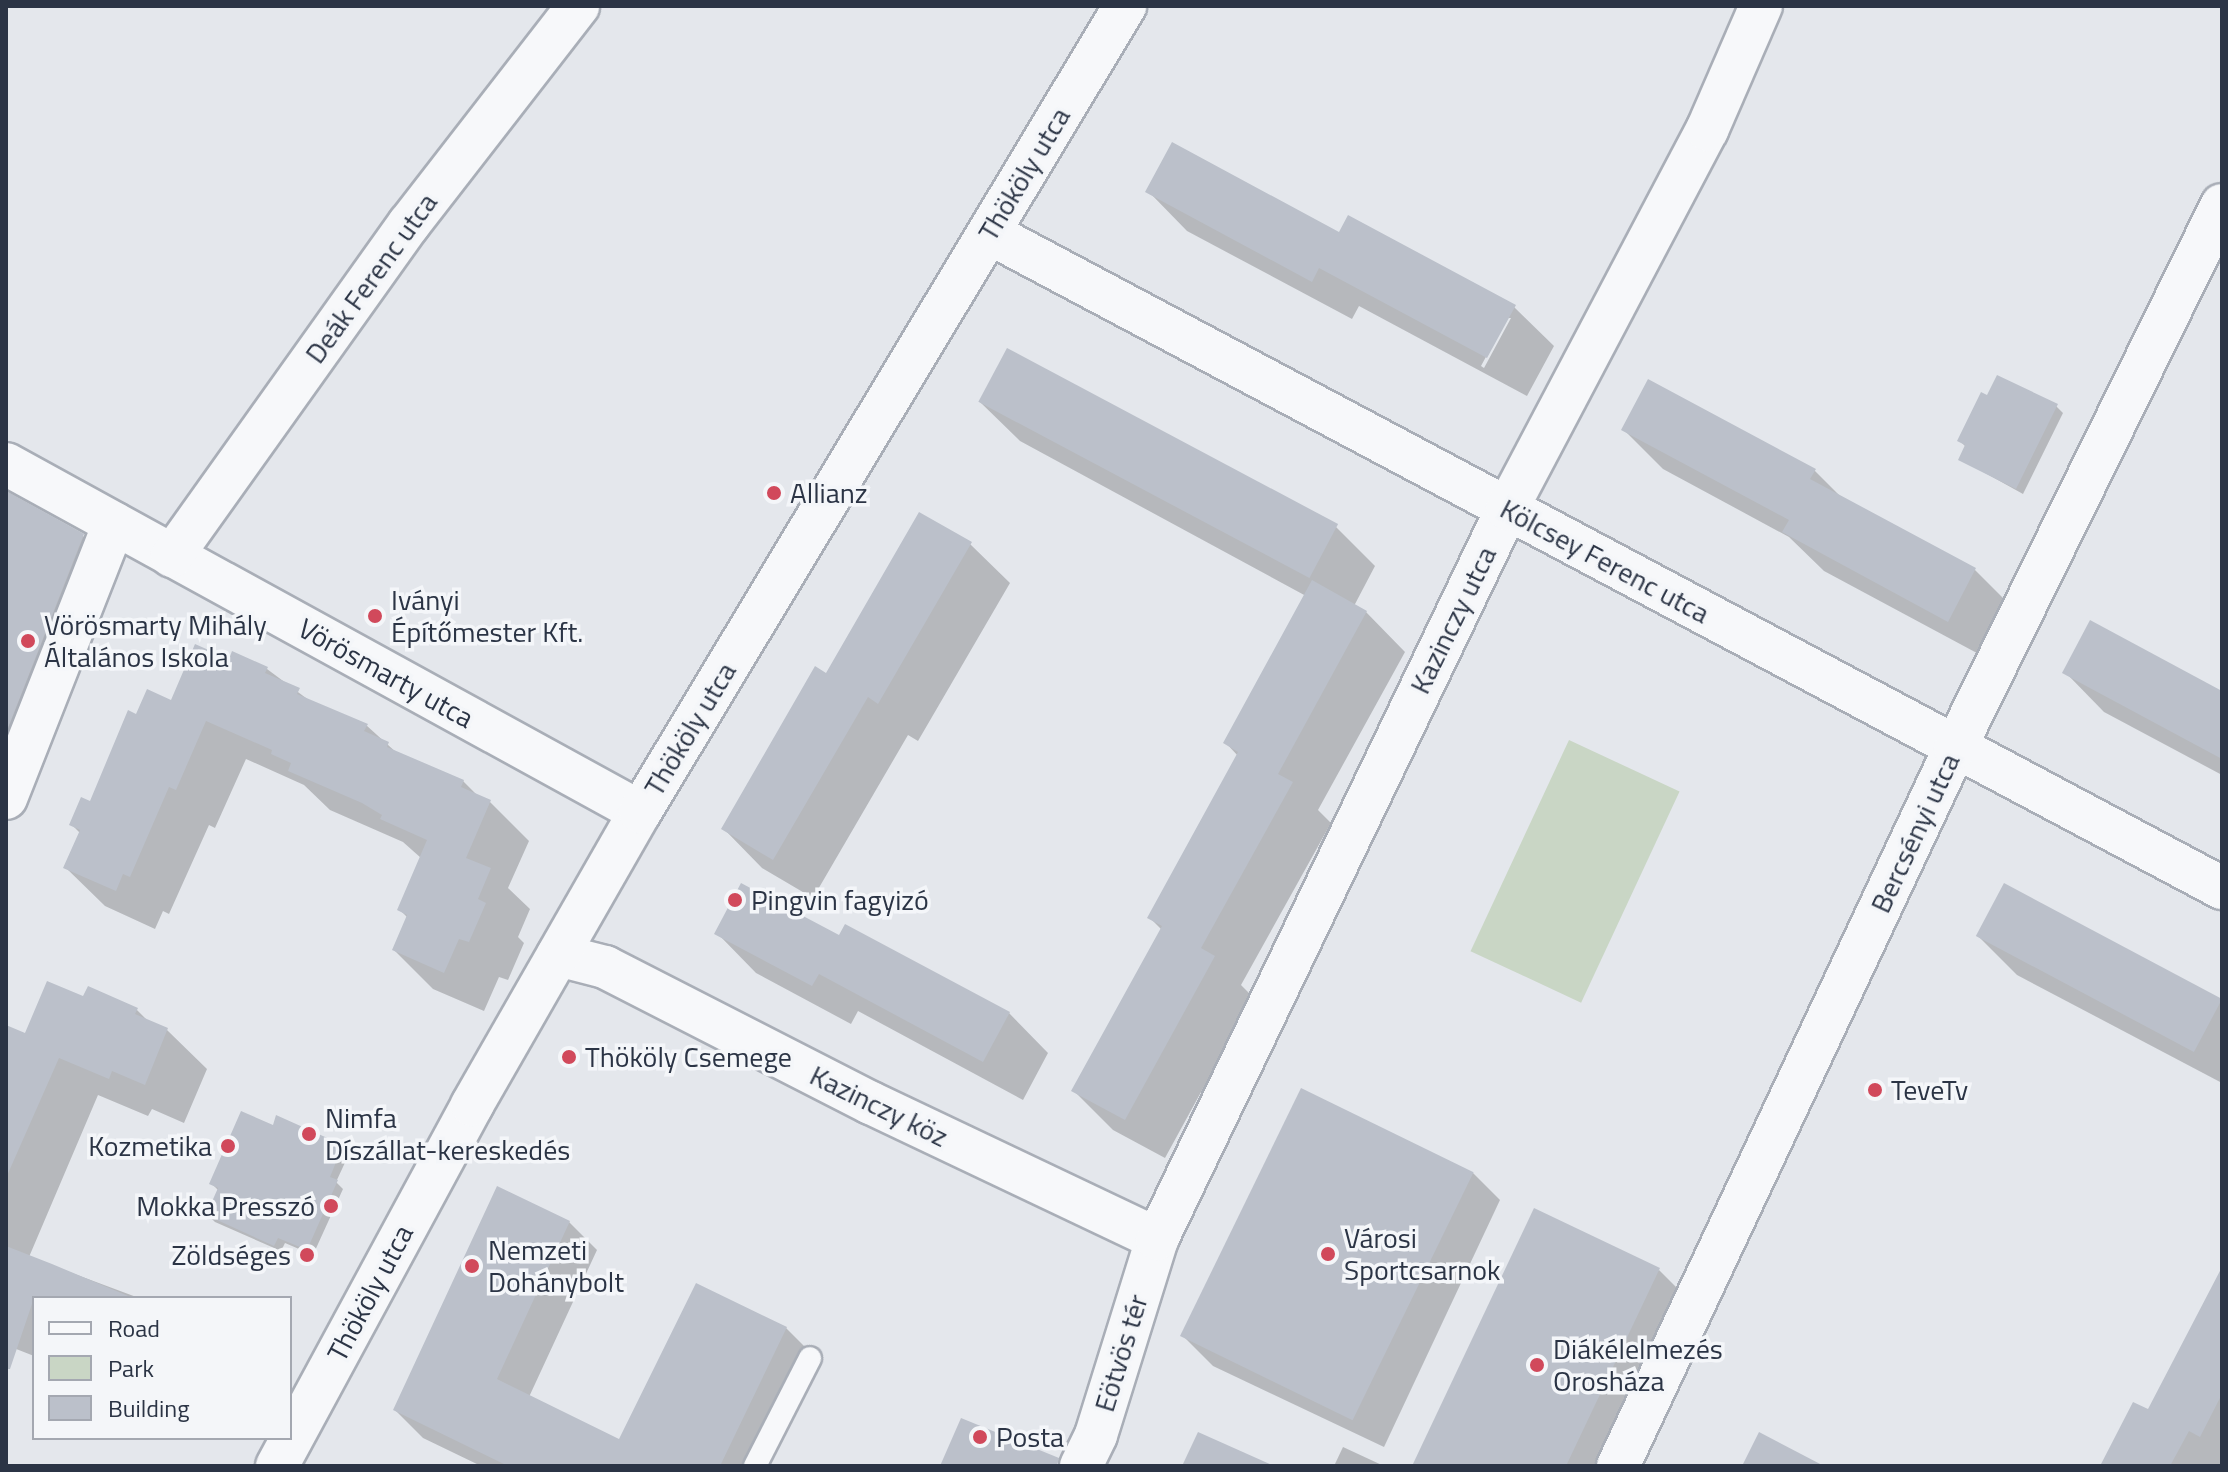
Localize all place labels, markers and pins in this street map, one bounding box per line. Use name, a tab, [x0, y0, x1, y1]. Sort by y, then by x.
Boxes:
place label: Allianz	[790, 476, 868, 510]
marker: Allianz	[765, 484, 783, 502]
place label: Iványi Építőmester Kft.	[391, 583, 583, 649]
marker: Iványi Építőmester Kft.	[366, 607, 384, 625]
place label: Vörösmarty Mihály Általános Iskola	[44, 608, 267, 674]
marker: Vörösmarty Mihály Általános Iskola	[19, 632, 37, 650]
place label: Pingvin fagyizó	[751, 883, 929, 917]
marker: Pingvin fagyizó	[726, 891, 744, 909]
place label: Thököly Csemege	[585, 1040, 792, 1074]
marker: Thököly Csemege	[560, 1048, 578, 1066]
place label: TeveTv	[1891, 1073, 1968, 1107]
marker: TeveTv	[1866, 1081, 1884, 1099]
place label: Nimfa Díszállat-kereskedés	[325, 1101, 570, 1167]
marker: Nimfa Díszállat-kereskedés	[300, 1125, 318, 1143]
place label: Kozmetika	[88, 1129, 212, 1163]
marker: Kozmetika	[219, 1137, 237, 1155]
place label: Mokka Presszó	[136, 1189, 315, 1223]
marker: Mokka Presszó	[322, 1197, 340, 1215]
place label: Városi Sportcsarnok	[1344, 1221, 1500, 1287]
place label: Nemzeti Dohánybolt	[488, 1233, 624, 1299]
place label: Zöldséges	[171, 1238, 291, 1272]
marker: Városi Sportcsarnok	[1319, 1245, 1337, 1263]
marker: Zöldséges	[298, 1246, 316, 1264]
marker: Nemzeti Dohánybolt	[463, 1257, 481, 1275]
place label: Diákélelmezés Orosháza	[1553, 1332, 1723, 1398]
marker: Diákélelmezés Orosháza	[1528, 1356, 1546, 1374]
place label: Posta	[996, 1420, 1064, 1454]
marker: Posta	[971, 1428, 989, 1446]

